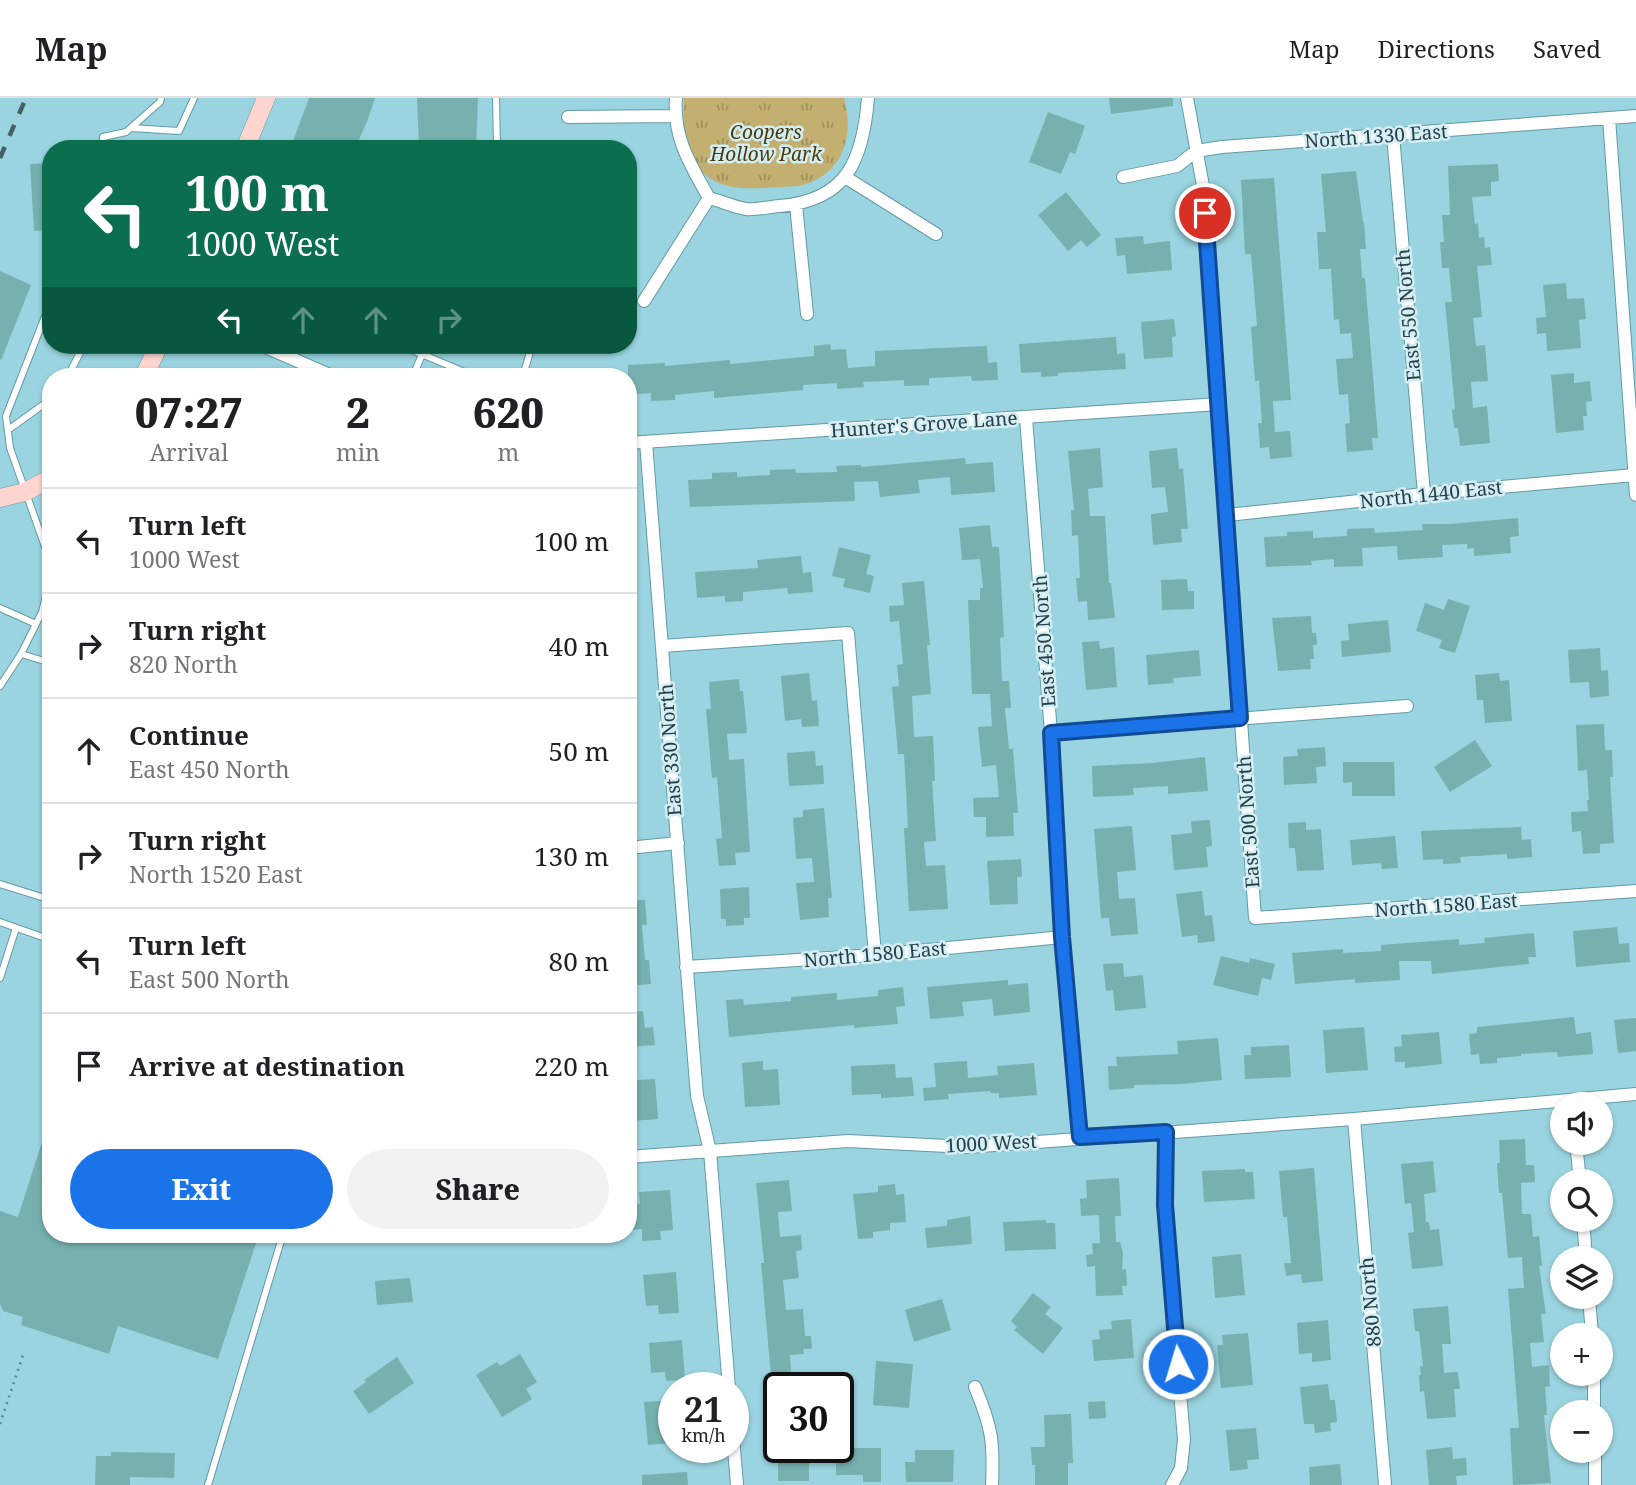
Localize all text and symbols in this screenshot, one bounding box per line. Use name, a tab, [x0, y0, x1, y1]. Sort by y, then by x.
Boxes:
text: Map	[35, 26, 108, 71]
text: Map	[1289, 32, 1340, 65]
text: Directions	[1378, 32, 1495, 65]
text: Saved	[1533, 32, 1601, 65]
street label: North 1330 East	[1304, 118, 1449, 154]
park label: Coopers Hollow Park	[709, 119, 823, 167]
text: 100 m	[185, 159, 329, 225]
icon: left	[70, 168, 161, 259]
pin	[1175, 183, 1235, 243]
icon: arrive	[1186, 194, 1224, 232]
text: 1000 West	[185, 222, 339, 265]
street label: East 550 North	[1389, 248, 1427, 382]
icon: left	[211, 301, 249, 339]
icon: ahead	[284, 301, 322, 339]
icon: ahead	[357, 301, 395, 339]
icon: right	[430, 301, 468, 339]
text: 07:27	[135, 383, 243, 440]
text: 2	[346, 383, 370, 440]
text: 620	[473, 383, 544, 440]
street label: Hunter's Grove Lane	[830, 404, 1018, 444]
text: Arrival	[150, 436, 228, 468]
text: min	[336, 436, 380, 468]
text: m	[498, 436, 519, 468]
street label: North 1440 East	[1358, 474, 1504, 514]
text: Turn left	[129, 507, 246, 543]
icon: left	[70, 522, 108, 560]
text: 100 m	[534, 523, 609, 559]
text: 1000 West	[129, 543, 240, 575]
street label: East 450 North	[1026, 574, 1062, 708]
text: Turn right	[129, 612, 266, 648]
icon: right	[70, 627, 108, 665]
text: 40 m	[549, 628, 609, 664]
text: 820 North	[129, 648, 238, 680]
street label: East 330 North	[652, 683, 688, 817]
text: Continue	[129, 717, 249, 753]
icon: ahead	[70, 732, 108, 770]
text: 50 m	[549, 733, 609, 769]
text: East 450 North	[129, 753, 290, 785]
street label: East 500 North	[1230, 755, 1266, 889]
text: Turn right	[129, 822, 266, 858]
icon: right	[70, 837, 108, 875]
text: 130 m	[534, 838, 609, 874]
text: North 1520 East	[129, 858, 303, 890]
street label: North 1580 East	[1374, 887, 1519, 923]
text: Turn left	[129, 927, 246, 963]
street label: North 1580 East	[802, 935, 948, 973]
icon: left	[70, 942, 108, 980]
text: 80 m	[549, 943, 609, 979]
text: East 500 North	[129, 963, 290, 995]
icon: arrive	[70, 1047, 108, 1085]
text: Arrive at destination	[129, 1048, 405, 1084]
text: 220 m	[534, 1048, 609, 1084]
map controls	[1550, 1092, 1613, 1463]
button: sound	[1550, 1092, 1613, 1155]
street label: 1000 West	[945, 1128, 1038, 1158]
button: Exit	[70, 1149, 333, 1229]
button: Share	[347, 1149, 609, 1229]
button: search	[1550, 1169, 1613, 1232]
button: layers	[1550, 1246, 1613, 1309]
street label: 880 North	[1353, 1256, 1387, 1348]
button: +	[1550, 1323, 1613, 1386]
position arrow	[1141, 1327, 1215, 1401]
speed limit sign: 30	[763, 1372, 854, 1463]
text: 21	[684, 1385, 723, 1432]
button: −	[1550, 1400, 1613, 1463]
text: km/h	[681, 1423, 726, 1447]

